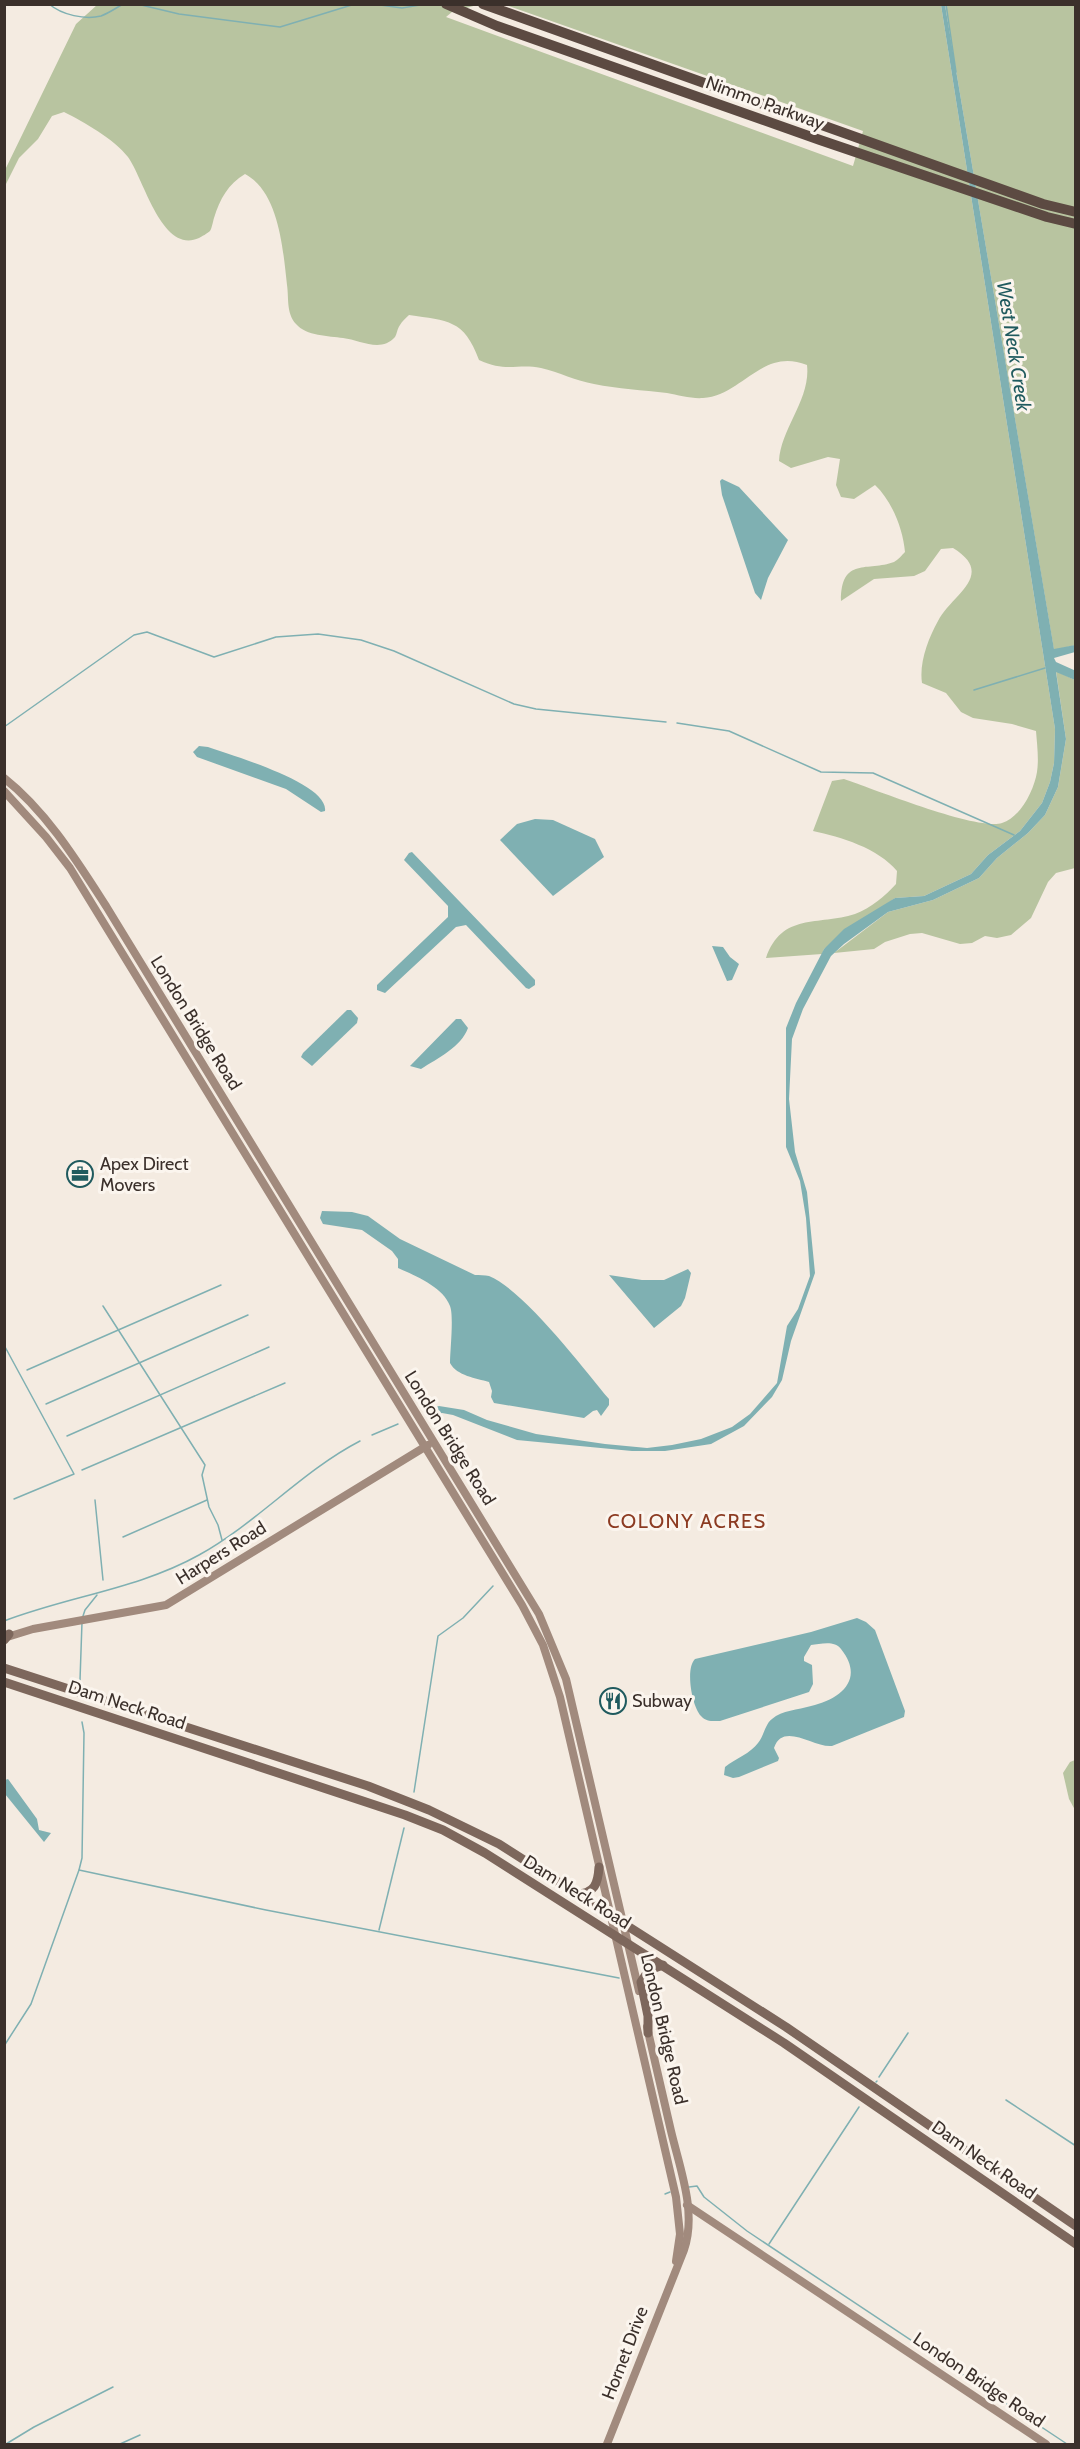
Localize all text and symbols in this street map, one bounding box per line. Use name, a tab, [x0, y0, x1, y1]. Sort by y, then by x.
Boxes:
street label: Nimmo Parkway	[703, 71, 827, 135]
water label: West Neck Creek	[992, 279, 1036, 414]
street label: London Bridge Road	[146, 952, 246, 1094]
place label: Apex Direct Movers	[100, 1153, 189, 1196]
office icon: Apex Direct Movers	[65, 1159, 95, 1189]
street label: London Bridge Road	[400, 1367, 500, 1509]
district label: COLONY ACRES	[607, 1509, 767, 1533]
street label: Harpers Road	[172, 1517, 270, 1589]
street label: Dam Neck Road	[65, 1676, 189, 1734]
restaurant icon: Subway	[598, 1686, 628, 1716]
place label: Subway	[632, 1690, 692, 1712]
street label: Dam Neck Road	[519, 1850, 635, 1934]
street label: London Bridge Road	[636, 1951, 692, 2107]
street label: Dam Neck Road	[928, 2116, 1040, 2204]
street label: Hornet Drive	[597, 2303, 653, 2403]
street label: London Bridge Road	[909, 2328, 1049, 2432]

